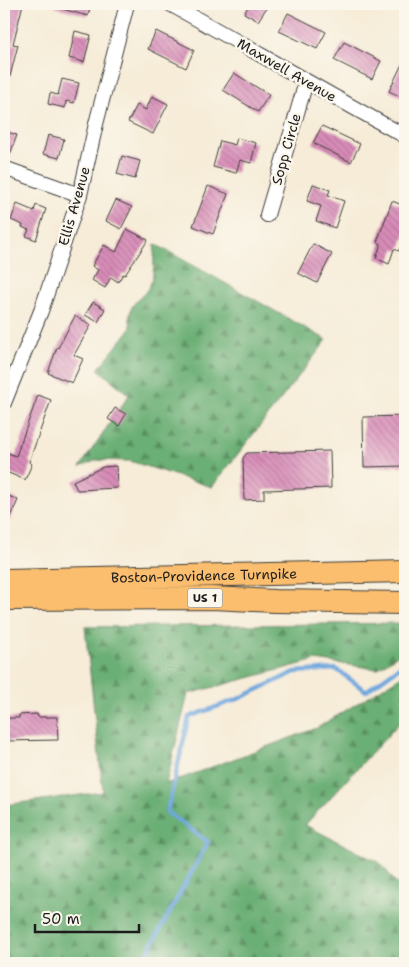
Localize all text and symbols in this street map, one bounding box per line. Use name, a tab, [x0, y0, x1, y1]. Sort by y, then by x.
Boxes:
street label: Maxwell Avenue	[234, 34, 340, 106]
street label: Sopp Circle	[267, 111, 305, 187]
street label: Ellis Avenue	[54, 164, 94, 248]
street label: Boston-Providence Turnpike	[111, 564, 297, 587]
road number: US 1	[188, 588, 222, 608]
scale bar	[35, 902, 139, 934]
text: 50 m	[42, 909, 80, 929]

